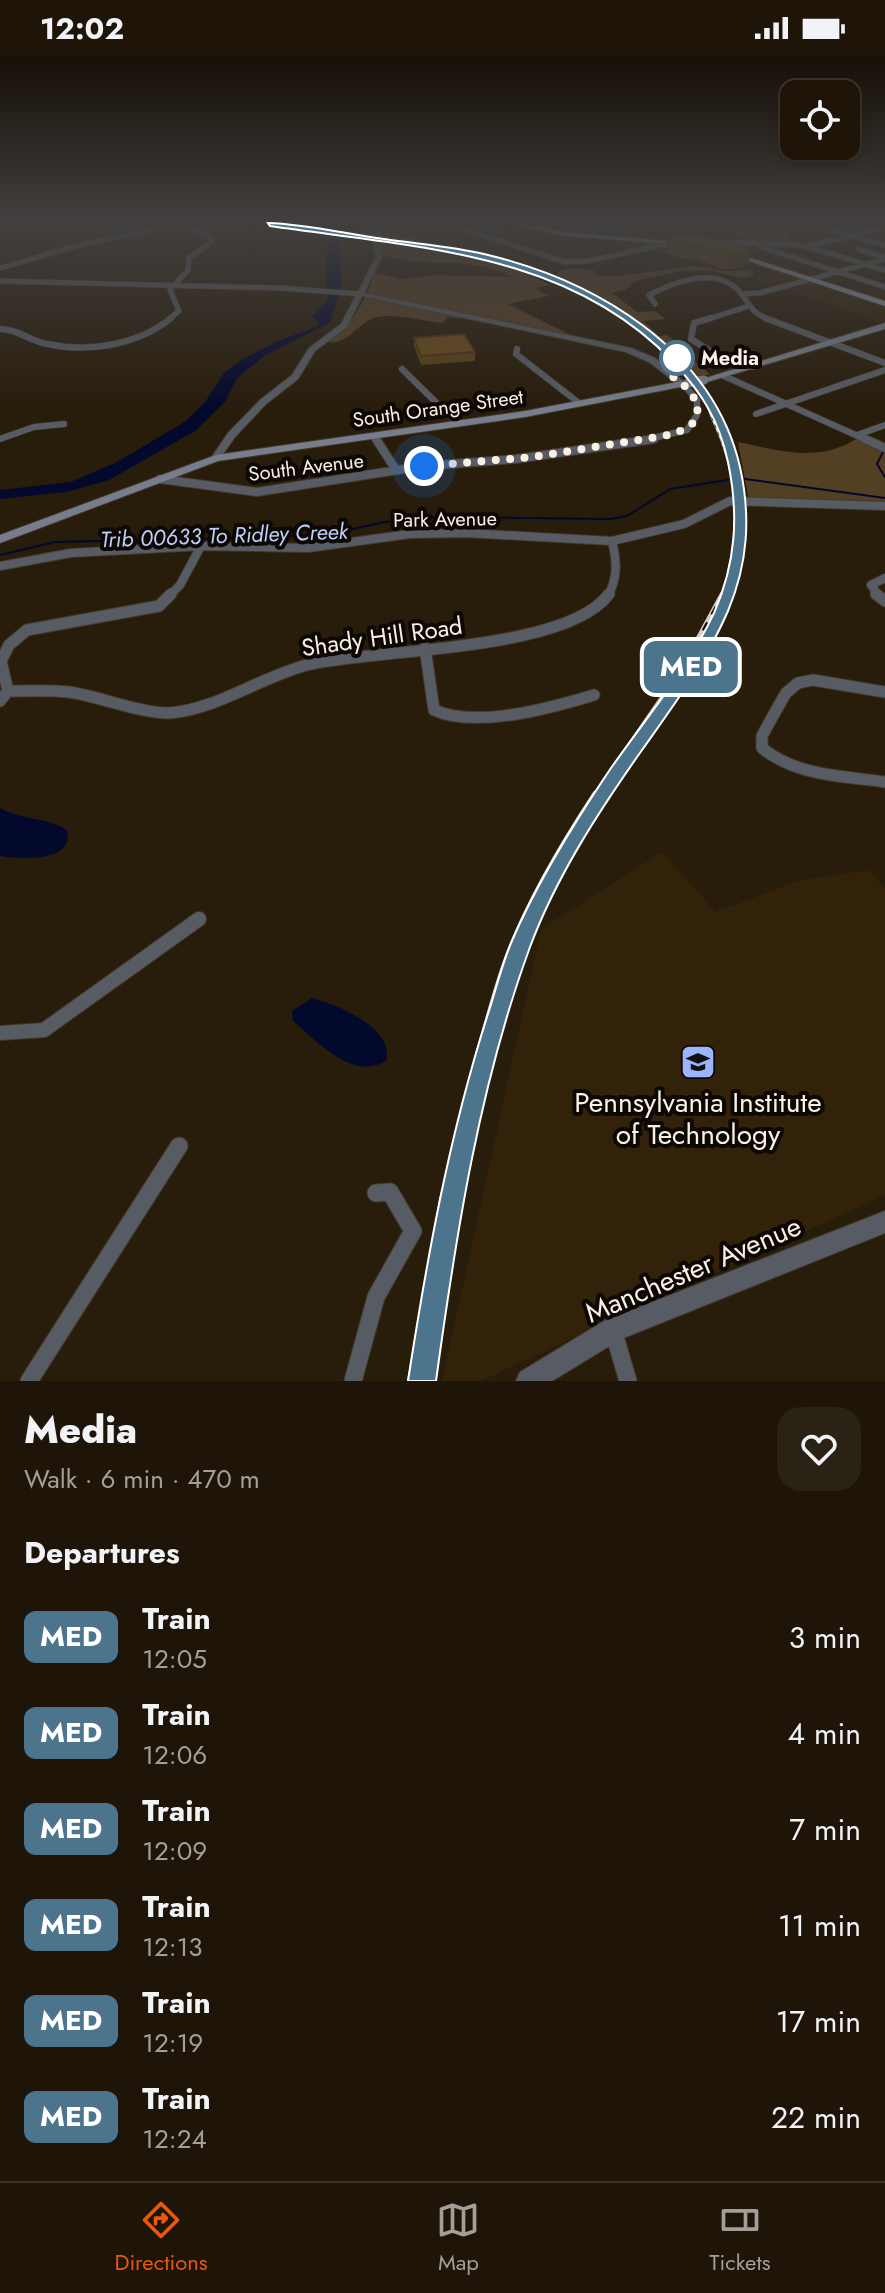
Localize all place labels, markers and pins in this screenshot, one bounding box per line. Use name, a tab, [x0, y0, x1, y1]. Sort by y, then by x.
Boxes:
marker: Media	[660, 341, 694, 375]
place label: Media	[701, 344, 759, 373]
school or university icon: Pennsylvania Institute of Technology	[679, 1043, 717, 1081]
place label: Pennsylvania Institute of Technology	[574, 1082, 822, 1155]

